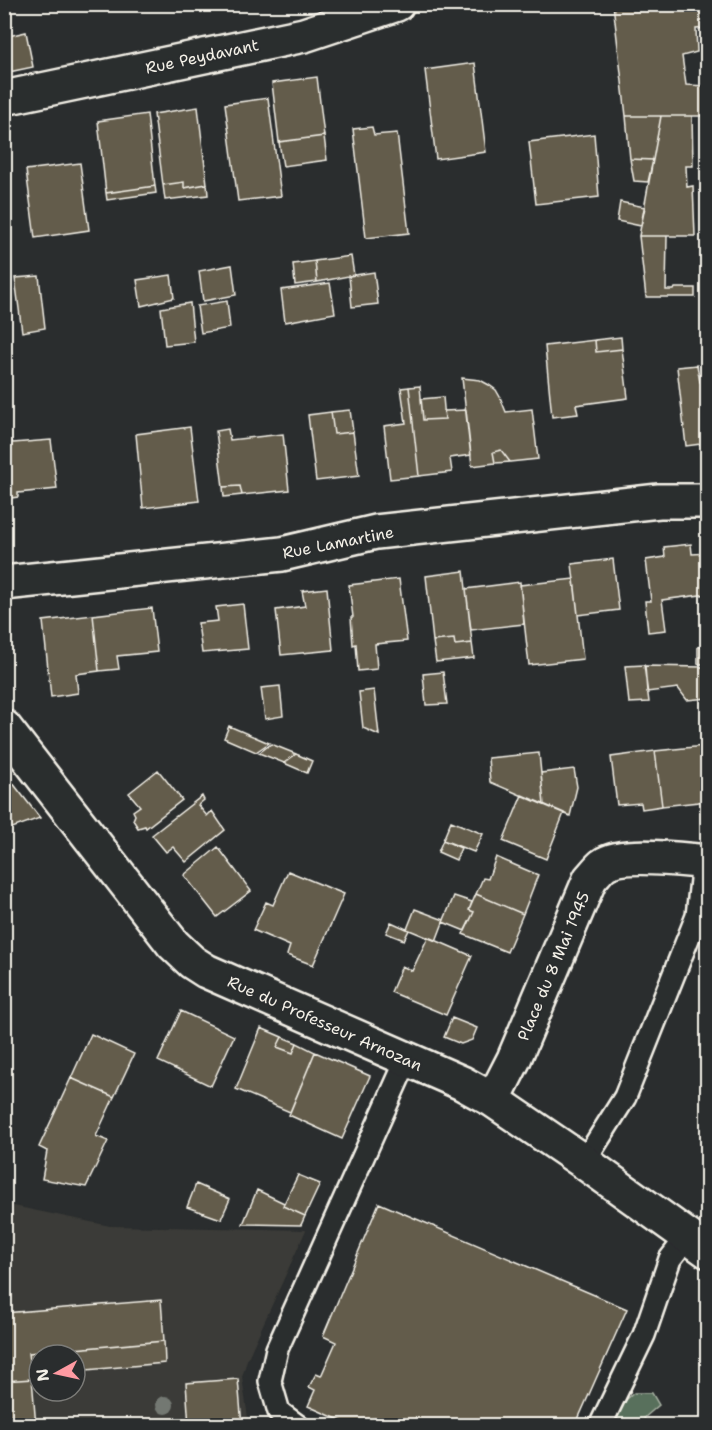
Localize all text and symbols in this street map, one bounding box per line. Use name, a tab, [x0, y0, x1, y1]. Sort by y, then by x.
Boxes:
street label: Rue Peydavant	[144, 34, 261, 79]
street label: Rue Lamartine	[281, 521, 396, 564]
street label: Place du 8 Mai 1945	[513, 889, 594, 1044]
street label: Rue du Professeur Arnozan	[224, 971, 426, 1076]
north arrow	[27, 1343, 87, 1403]
text: N	[31, 1367, 54, 1383]

